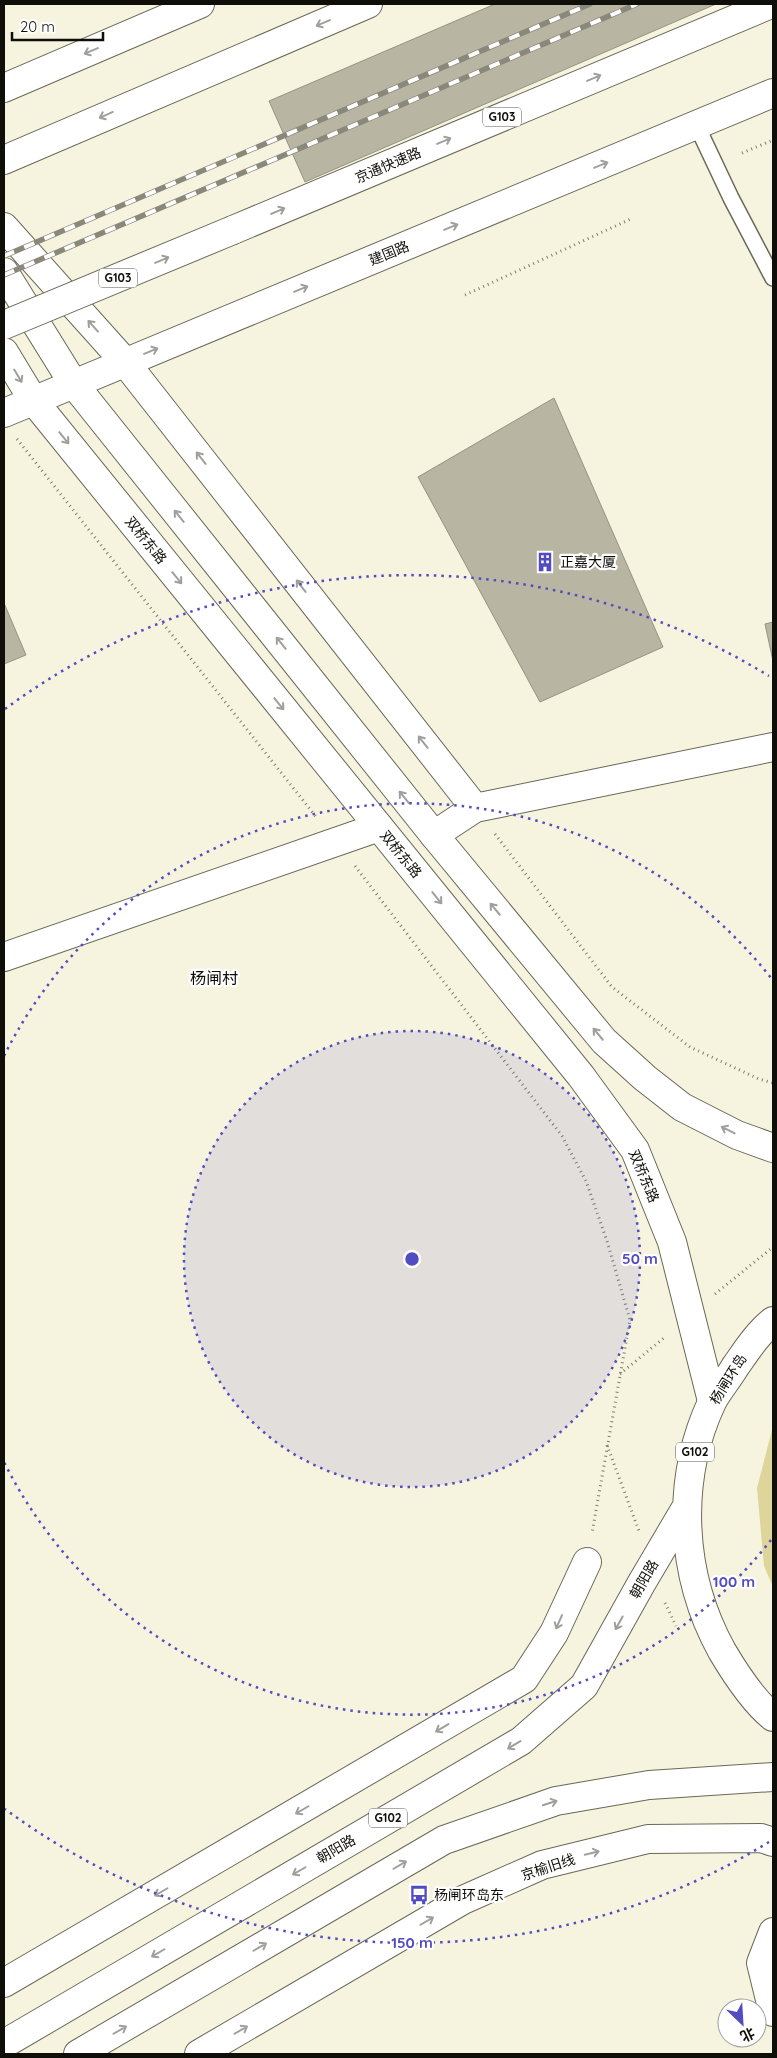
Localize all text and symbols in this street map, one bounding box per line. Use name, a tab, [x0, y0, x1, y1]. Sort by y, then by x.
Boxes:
scale bar	[12, 10, 104, 42]
text: 20 m	[20, 17, 55, 36]
one-way arrow	[316, 18, 331, 28]
one-way arrow	[84, 46, 99, 56]
one-way arrow	[586, 73, 601, 83]
road number: G103	[483, 108, 521, 126]
one-way arrow	[99, 111, 114, 121]
one-way arrow	[436, 136, 451, 146]
street label: 京通快速路	[352, 143, 424, 187]
one-way arrow	[593, 160, 608, 169]
one-way arrow	[270, 206, 285, 215]
one-way arrow	[443, 222, 458, 231]
street label: 建国路	[366, 237, 412, 269]
one-way arrow	[154, 254, 169, 264]
road number: G103	[99, 268, 137, 288]
one-way arrow	[293, 284, 308, 293]
one-way arrow	[87, 319, 99, 332]
one-way arrow	[143, 346, 158, 356]
one-way arrow	[14, 369, 24, 383]
one-way arrow	[58, 432, 69, 445]
one-way arrow	[196, 452, 207, 465]
one-way arrow	[174, 510, 185, 523]
street label: 双桥东路	[121, 513, 171, 567]
building icon: 正嘉大厦	[534, 551, 556, 573]
place label: 正嘉大厦	[560, 553, 616, 571]
one-way arrow	[171, 571, 182, 584]
one-way arrow	[296, 580, 307, 593]
one-way arrow	[275, 637, 286, 650]
one-way arrow	[274, 698, 285, 711]
one-way arrow	[418, 735, 428, 749]
one-way arrow	[398, 791, 409, 804]
street label: 双桥东路	[376, 827, 426, 881]
one-way arrow	[431, 892, 442, 905]
one-way arrow	[489, 903, 500, 916]
district label: 杨闸村	[190, 968, 238, 988]
one-way arrow	[593, 1028, 604, 1041]
one-way arrow	[721, 1125, 736, 1134]
street label: 双桥东路	[625, 1147, 663, 1205]
text: 50 m	[622, 1249, 658, 1268]
centre of rings	[403, 1250, 421, 1268]
street label: 杨闸环岛	[706, 1350, 750, 1408]
road number: G102	[676, 1442, 714, 1461]
street label: 朝阳路	[626, 1556, 662, 1602]
text: 100 m	[713, 1572, 755, 1591]
one-way arrow	[554, 1614, 564, 1629]
one-way arrow	[613, 1616, 623, 1630]
one-way arrow	[436, 1723, 450, 1733]
one-way arrow	[508, 1740, 522, 1750]
one-way arrow	[542, 1798, 558, 1808]
one-way arrow	[295, 1805, 309, 1815]
road number: G102	[369, 1809, 407, 1828]
street label: 朝阳路	[313, 1831, 359, 1867]
one-way arrow	[584, 1848, 600, 1857]
street label: 京榆旧线	[519, 1850, 577, 1884]
one-way arrow	[393, 1860, 407, 1870]
one-way arrow	[292, 1866, 306, 1876]
bus stop icon: 杨闸环岛东	[408, 1884, 430, 1906]
place label: 杨闸环岛东	[434, 1886, 504, 1904]
one-way arrow	[155, 1887, 169, 1897]
one-way arrow	[419, 1916, 433, 1926]
text: 150 m	[391, 1933, 433, 1952]
one-way arrow	[253, 1942, 267, 1952]
one-way arrow	[152, 1948, 166, 1958]
north arrow	[717, 1998, 767, 2048]
one-way arrow	[113, 2024, 127, 2034]
one-way arrow	[234, 2024, 248, 2034]
text: 北	[737, 2024, 758, 2046]

